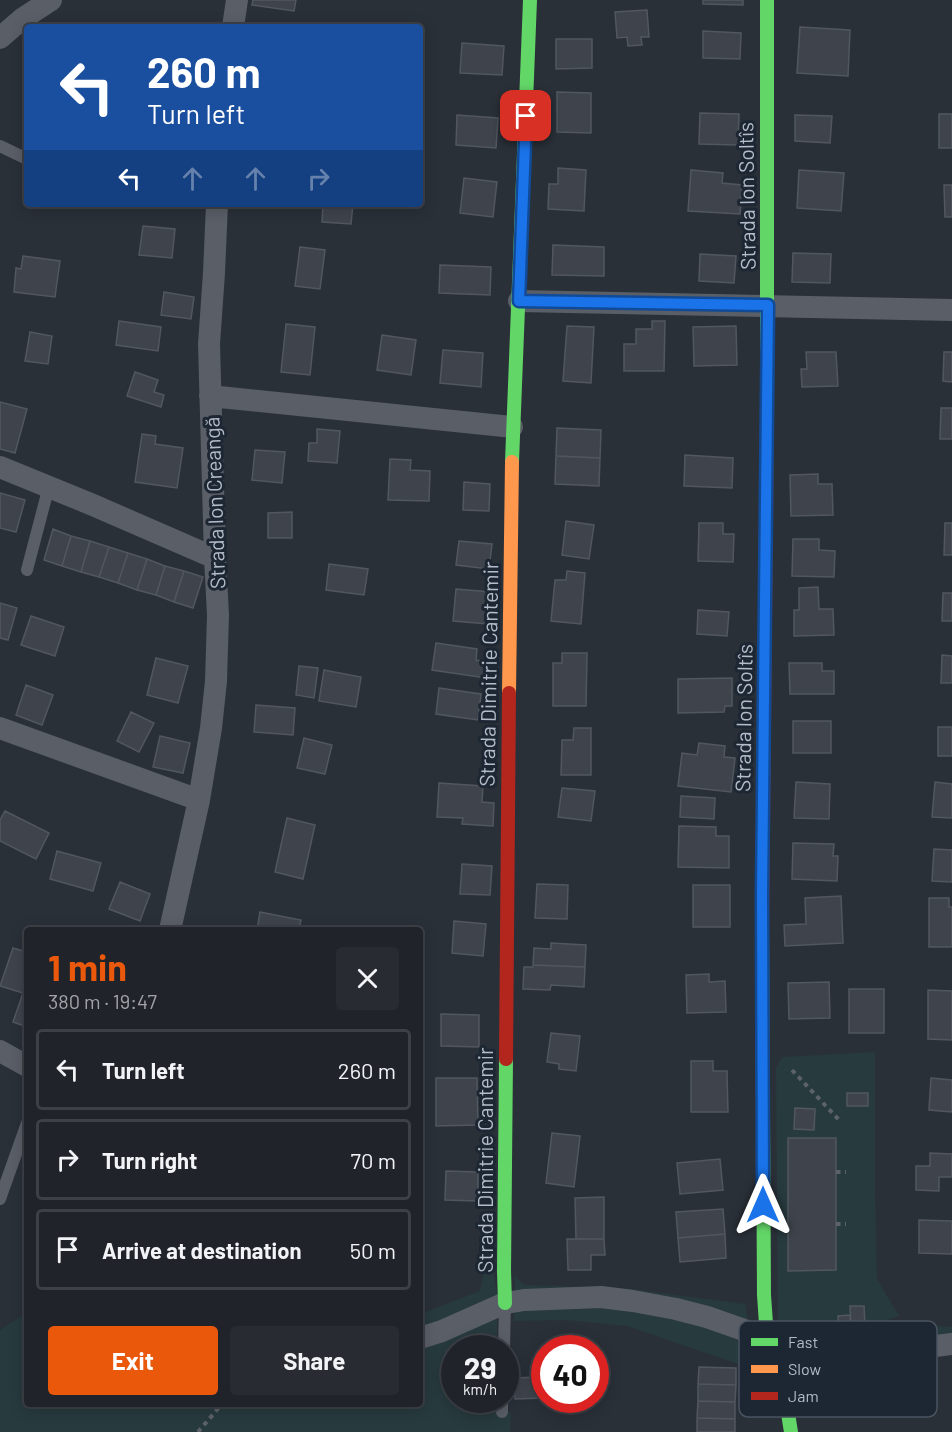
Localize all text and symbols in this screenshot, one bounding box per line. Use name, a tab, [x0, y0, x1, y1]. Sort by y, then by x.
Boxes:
text: 260 m	[147, 46, 260, 96]
icon: left	[48, 48, 126, 126]
pin	[500, 90, 551, 141]
text: Turn left	[147, 97, 245, 129]
icon: arrive	[509, 99, 542, 132]
street label: Strada Ion Soltîs	[732, 122, 760, 270]
icon: left	[113, 162, 146, 195]
icon: ahead	[176, 162, 209, 195]
icon: ahead	[239, 162, 272, 195]
icon: right	[302, 162, 335, 195]
street label: Strada Ion Creangă	[198, 416, 230, 590]
street label: Strada Dimitrie Cantemir	[474, 561, 502, 787]
street label: Strada Ion Soltîs	[729, 644, 757, 792]
text: 1 min	[48, 945, 127, 988]
button: close	[336, 947, 399, 1010]
text: 380 m · 19:47	[48, 989, 157, 1013]
street label: Strada Dimitrie Cantemir	[472, 1047, 497, 1273]
icon: left	[51, 1053, 84, 1086]
text: Turn left	[102, 1057, 185, 1083]
text: 260 m	[338, 1057, 396, 1083]
icon: right	[51, 1143, 84, 1176]
text: Turn right	[102, 1147, 197, 1173]
text: 70 m	[351, 1147, 396, 1173]
position arrow	[731, 1173, 795, 1237]
icon: arrive	[51, 1233, 84, 1266]
text: Arrive at destination	[102, 1237, 301, 1263]
text: 50 m	[350, 1237, 396, 1263]
legend	[739, 1321, 937, 1417]
button: Exit	[48, 1326, 218, 1395]
button: Share	[230, 1326, 399, 1395]
text: Fast	[788, 1332, 818, 1351]
speed limit sign: 40	[531, 1335, 609, 1413]
text: 29	[464, 1349, 496, 1385]
text: Slow	[788, 1359, 821, 1378]
text: km/h	[463, 1380, 497, 1398]
text: Jam	[788, 1386, 819, 1405]

